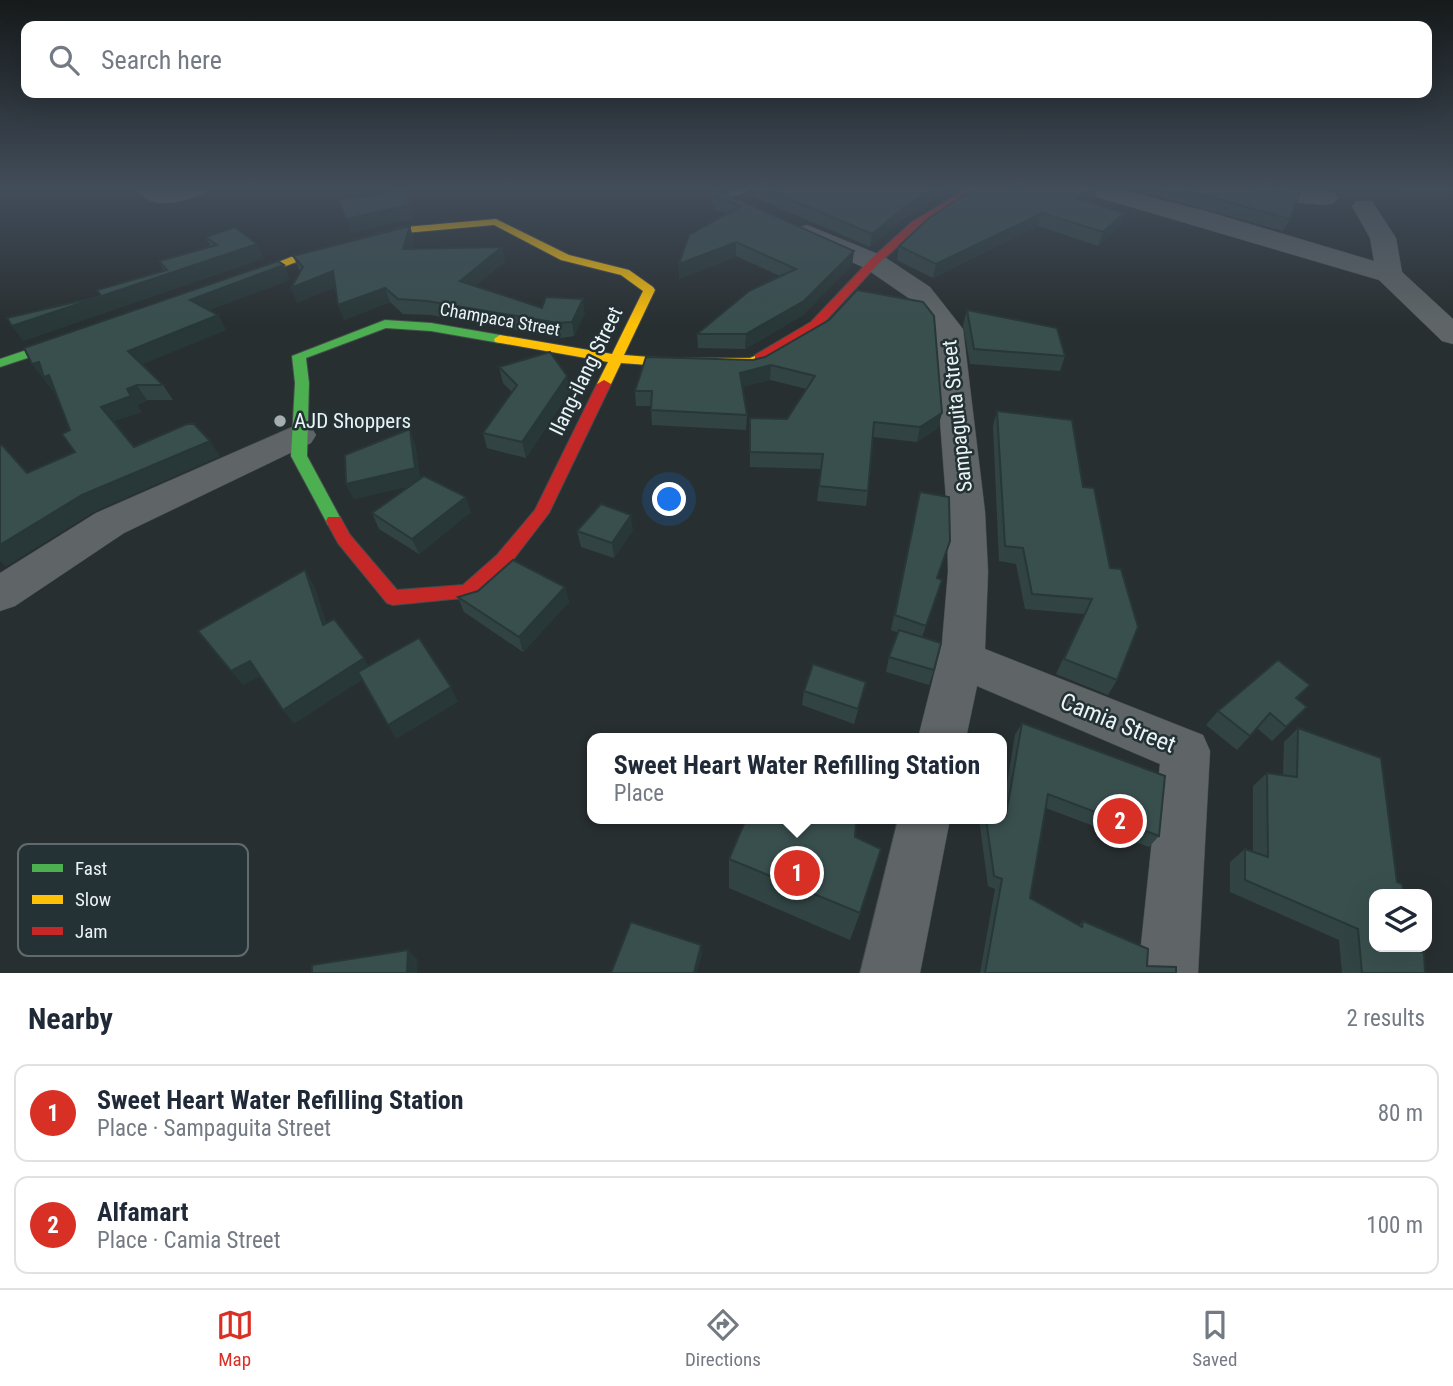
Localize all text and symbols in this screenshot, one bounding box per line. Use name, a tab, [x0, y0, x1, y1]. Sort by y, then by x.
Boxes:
search box	[21, 21, 1432, 98]
icon: search	[45, 41, 83, 79]
text: Search here	[101, 45, 222, 75]
street label: Champaca Street	[438, 298, 562, 340]
street label: Ilang-ilang Street	[545, 303, 627, 439]
street label: Sampaguita Street	[937, 339, 977, 493]
place label: AJD Shoppers	[294, 409, 411, 433]
marker: AJD Shoppers	[272, 413, 288, 429]
your location	[652, 482, 686, 516]
street label: Camia Street	[1056, 687, 1180, 759]
popup	[587, 733, 1007, 824]
text: Sweet Heart Water Refilling Station	[614, 750, 980, 780]
text: Place	[614, 780, 664, 807]
pin: 2	[1097, 795, 1143, 847]
legend	[18, 844, 248, 956]
pin: 1	[774, 847, 820, 899]
text: Fast	[75, 857, 107, 880]
text: Slow	[75, 888, 111, 911]
map controls	[1369, 889, 1432, 952]
button: layers	[1369, 889, 1432, 952]
text: Jam	[75, 920, 108, 943]
text: Nearby	[28, 1001, 113, 1036]
text: 2 results	[1347, 1005, 1425, 1032]
text: Sweet Heart Water Refilling Station	[97, 1085, 464, 1115]
text: 1	[47, 1100, 59, 1127]
text: 80 m	[1378, 1100, 1423, 1127]
text: Place · Sampaguita Street	[97, 1115, 331, 1142]
text: Alfamart	[97, 1197, 189, 1227]
text: 2	[47, 1212, 59, 1239]
text: 100 m	[1366, 1212, 1423, 1239]
text: Place · Camia Street	[97, 1227, 280, 1254]
tab: Map	[216, 1306, 254, 1371]
tab: Directions	[685, 1306, 761, 1371]
tab: Saved	[1192, 1306, 1237, 1371]

